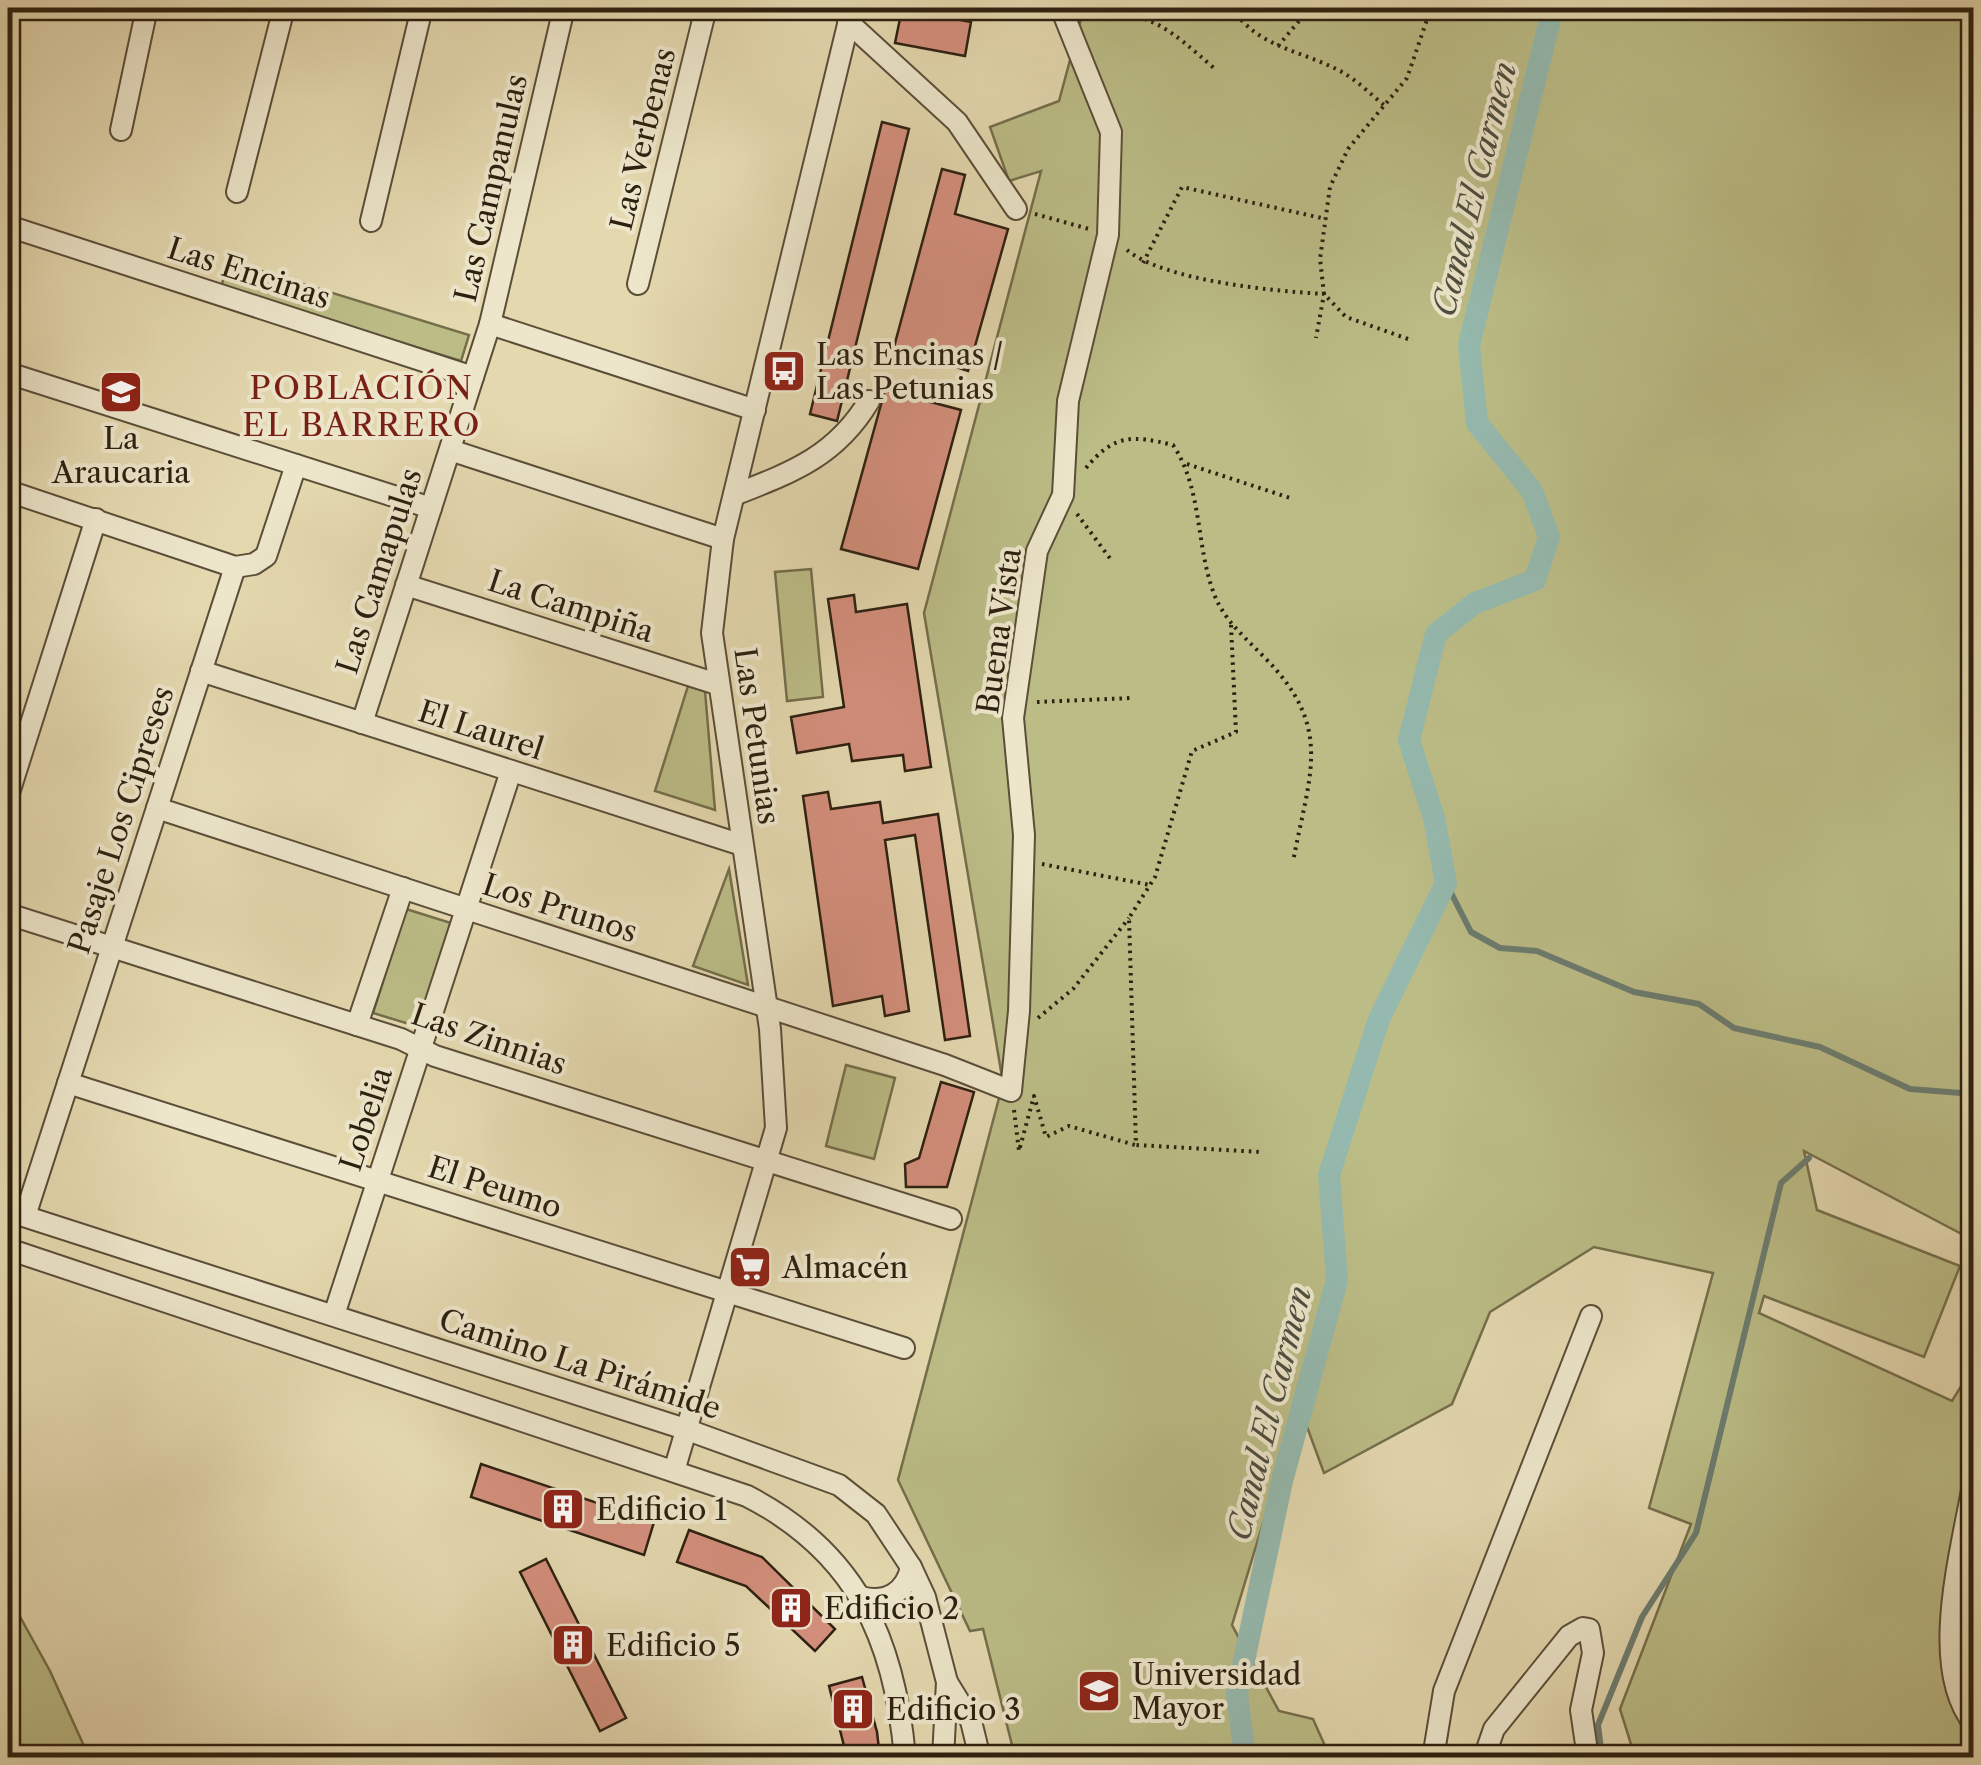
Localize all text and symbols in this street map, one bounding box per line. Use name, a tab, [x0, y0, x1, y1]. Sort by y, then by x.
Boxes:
street label: Las Verbenas	[603, 44, 683, 234]
water label: Canal El Carmen	[1424, 58, 1524, 320]
street label: Las Campanulas	[447, 70, 535, 306]
street label: Las Encinas	[163, 229, 335, 317]
place label: Las Encinas / Las Petunias	[816, 336, 1003, 407]
bus stop icon: Las Encinas / Las Petunias	[761, 348, 807, 394]
district label: POBLACIÓN EL BARRERO	[242, 368, 482, 444]
school or university icon: La Araucaria	[98, 369, 144, 415]
place label: La Araucaria	[51, 420, 190, 491]
street label: Las Camapulas	[328, 464, 430, 678]
street label: Buena Vista	[969, 545, 1029, 716]
street label: La Campiña	[484, 562, 659, 650]
street label: Las Petunias	[726, 645, 788, 827]
street label: Pasaje Los Cipreses	[60, 681, 182, 959]
street label: El Laurel	[414, 692, 548, 768]
street label: Los Prunos	[478, 866, 642, 950]
street label: Las Zinnias	[407, 995, 571, 1083]
street label: Lobelia	[332, 1062, 400, 1176]
street label: El Peumo	[424, 1148, 566, 1226]
supermarket icon: Almacén	[727, 1244, 773, 1290]
place label: Almacén	[781, 1249, 908, 1286]
water label: Canal El Carmen	[1219, 1282, 1319, 1544]
street label: Camino La Pirámide	[435, 1301, 725, 1427]
building icon: Edificio 1	[540, 1486, 586, 1532]
place label: Edificio 1	[596, 1491, 727, 1528]
building icon: Edificio 2	[768, 1585, 814, 1631]
place label: Edificio 2	[824, 1590, 960, 1627]
building icon: Edificio 5	[550, 1622, 596, 1668]
place label: Edificio 5	[606, 1627, 741, 1664]
place label: Universidad Mayor	[1132, 1656, 1301, 1727]
school or university icon: Universidad Mayor	[1076, 1668, 1122, 1714]
building icon: Edificio 3	[830, 1686, 876, 1732]
place label: Edificio 3	[886, 1691, 1021, 1728]

